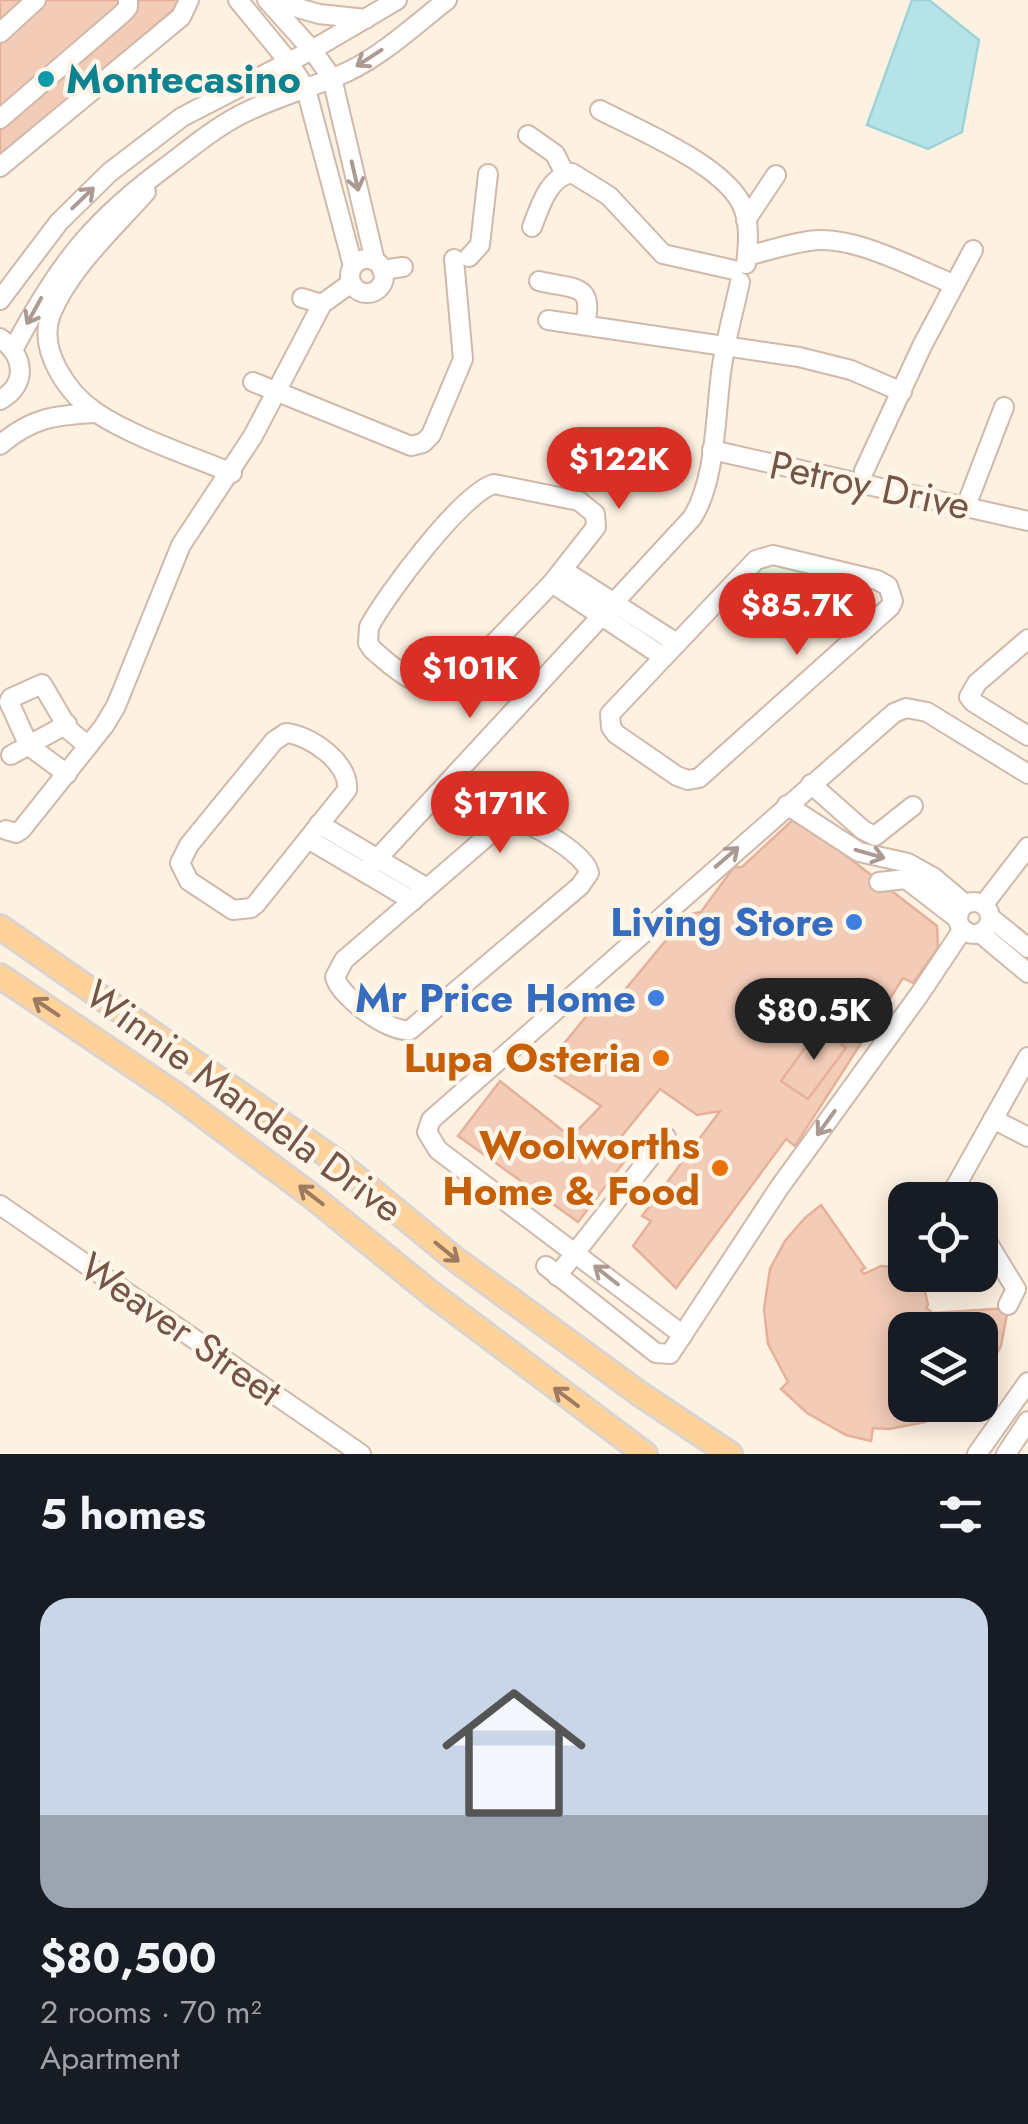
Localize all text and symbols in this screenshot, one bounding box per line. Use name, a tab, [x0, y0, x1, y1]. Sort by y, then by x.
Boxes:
one-way arrow	[355, 48, 383, 69]
place label: Montecasino	[66, 50, 301, 108]
marker: Montecasino	[35, 68, 57, 90]
one-way arrow	[347, 159, 365, 191]
one-way arrow	[71, 186, 95, 210]
one-way arrow	[23, 296, 43, 326]
pin: $122K	[549, 427, 689, 512]
street label: Petroy Drive	[764, 435, 976, 535]
text: $122K	[569, 436, 669, 482]
pin: $85.7K	[716, 573, 878, 658]
text: $85.7K	[741, 582, 853, 628]
pin: $101K	[400, 636, 540, 721]
text: $101K	[422, 645, 518, 691]
pin: $171K	[430, 771, 570, 856]
text: $171K	[453, 780, 547, 826]
one-way arrow	[714, 846, 739, 869]
one-way arrow	[854, 846, 886, 864]
place label: Living Store	[610, 893, 834, 951]
marker: Living Store	[843, 911, 865, 933]
street label: Winnie Mandela Drive	[73, 966, 415, 1236]
place label: Mr Price Home	[355, 969, 636, 1027]
pin: $80.5K	[733, 978, 895, 1063]
marker: Mr Price Home	[645, 987, 667, 1009]
text: $80.5K	[757, 987, 871, 1033]
one-way arrow	[32, 997, 60, 1018]
place label: Lupa Osteria	[404, 1029, 641, 1087]
marker: Lupa Osteria	[650, 1047, 672, 1069]
one-way arrow	[816, 1109, 837, 1136]
place label: Woolworths Home & Food	[442, 1116, 700, 1220]
marker: Woolworths Home & Food	[709, 1157, 731, 1179]
map controls	[888, 1182, 998, 1422]
button: locate	[888, 1182, 998, 1292]
one-way arrow	[298, 1185, 325, 1206]
street label: Weaver Street	[68, 1238, 294, 1420]
one-way arrow	[433, 1241, 459, 1263]
one-way arrow	[593, 1265, 620, 1286]
button: layers	[888, 1312, 998, 1422]
one-way arrow	[553, 1386, 580, 1407]
text: 5 homes	[40, 1484, 206, 1545]
icon: filters	[933, 1487, 988, 1542]
icon: home	[424, 1663, 604, 1843]
text: $80,500	[40, 1928, 217, 1989]
text: 2 rooms · 70 m²	[40, 1989, 262, 2035]
text: Apartment	[40, 2035, 179, 2081]

